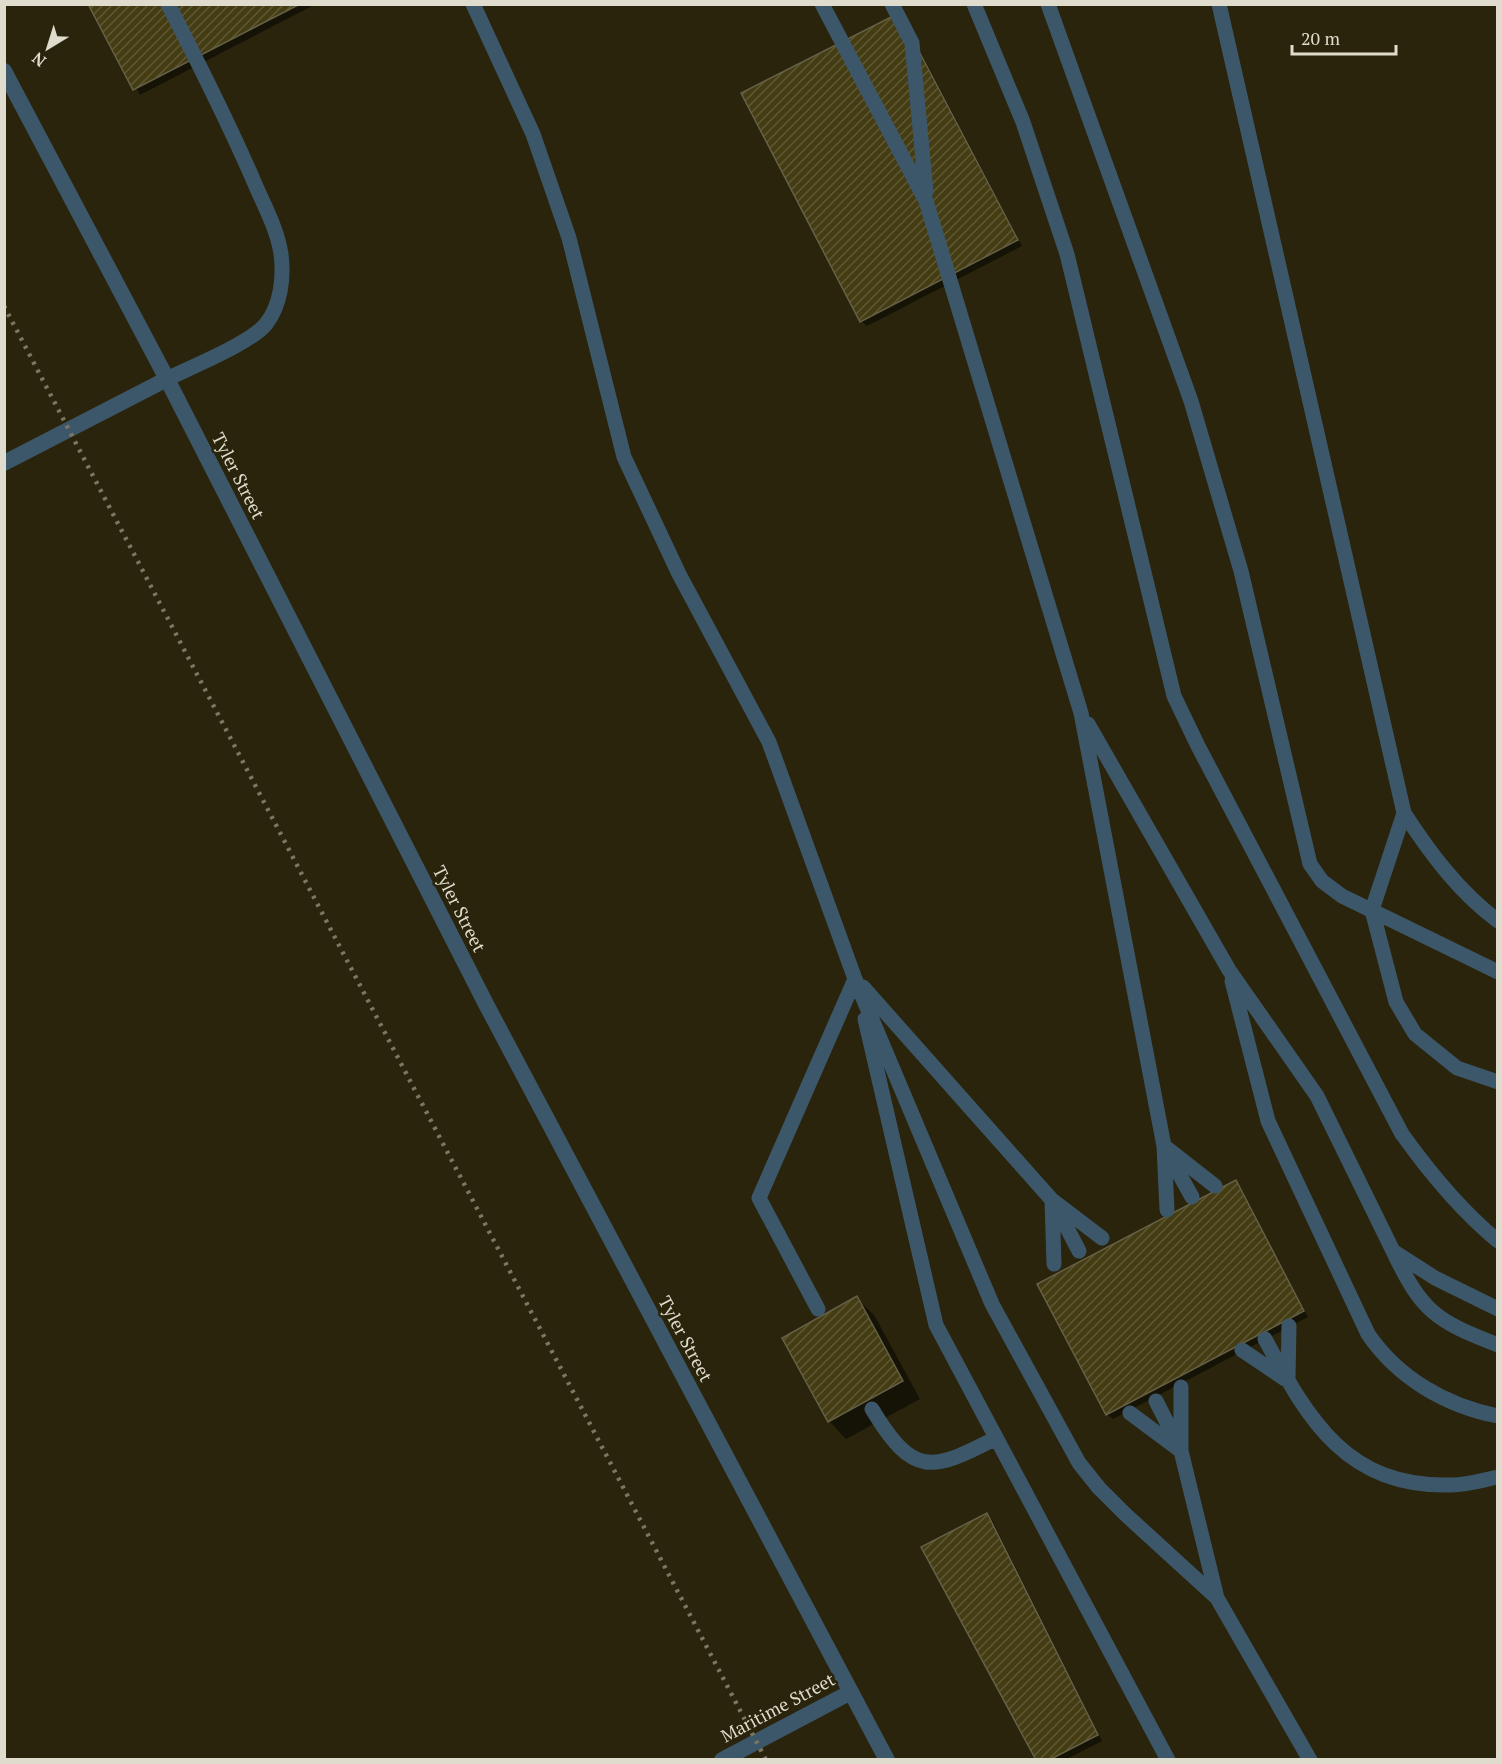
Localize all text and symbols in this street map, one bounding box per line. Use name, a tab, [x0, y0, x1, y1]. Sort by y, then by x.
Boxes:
north arrow	[18, 18, 78, 78]
scale bar	[1292, 18, 1396, 56]
text: 20 m	[1301, 26, 1341, 50]
text: N	[27, 47, 50, 72]
street label: Tyler Street	[207, 428, 271, 523]
street label: Tyler Street	[428, 861, 492, 956]
street label: Tyler Street	[653, 1291, 719, 1386]
street label: Maritime Street	[716, 1667, 839, 1747]

